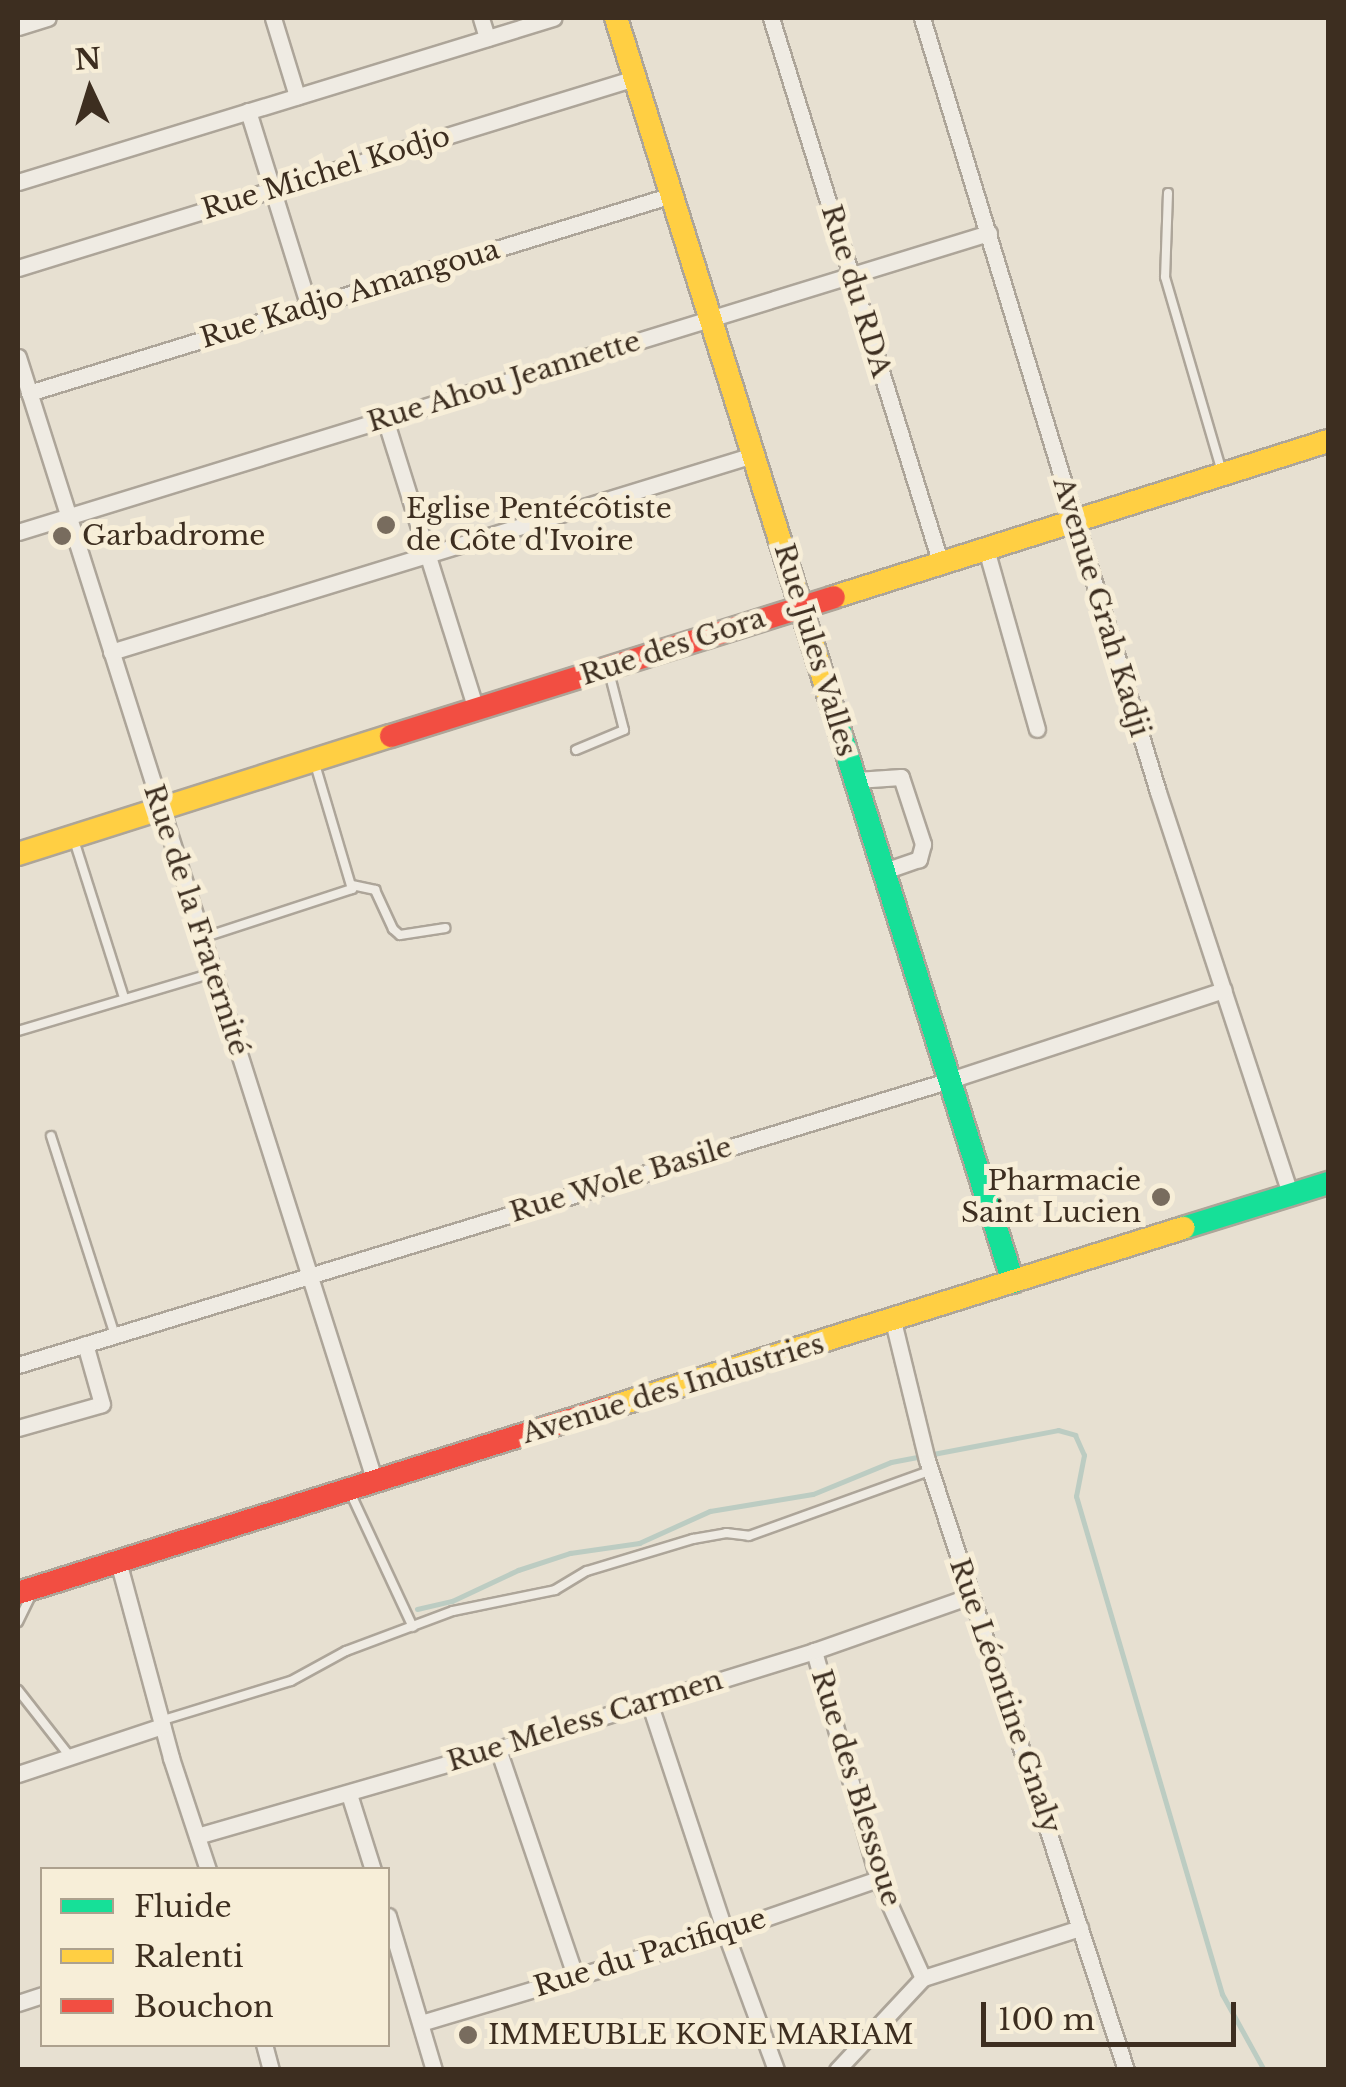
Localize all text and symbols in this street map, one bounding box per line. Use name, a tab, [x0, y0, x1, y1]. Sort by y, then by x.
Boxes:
north arrow	[40, 40, 140, 140]
text: N	[74, 41, 102, 78]
street label: Rue Michel Kodjo	[198, 119, 454, 227]
street label: Rue du RDA	[814, 201, 898, 381]
street label: Rue Kadjo Amangoua	[196, 232, 504, 356]
street label: Rue Ahou Jeannette	[363, 324, 645, 440]
street label: Avenue Grah Kadji	[1046, 473, 1156, 741]
place label: Eglise Pentécôtiste de Côte d'Ivoire	[406, 492, 672, 558]
marker: Eglise Pentécôtiste de Côte d'Ivoire	[375, 514, 397, 536]
place label: Garbadrome	[82, 519, 265, 553]
marker: Garbadrome	[51, 525, 73, 547]
street label: Rue Jules Valles	[767, 539, 863, 761]
street label: Rue des Gora	[576, 601, 770, 693]
street label: Rue de la Fraternité	[136, 780, 256, 1060]
street label: Rue Wole Basile	[505, 1130, 737, 1230]
place label: Pharmacie Saint Lucien	[961, 1164, 1141, 1230]
marker: Pharmacie Saint Lucien	[1150, 1186, 1172, 1208]
street label: Avenue des Industries	[518, 1327, 828, 1451]
street label: Rue Léontine Gnaly	[942, 1554, 1068, 1838]
street label: Rue Meless Carmen	[443, 1663, 727, 1779]
street label: Rue des Blessoue	[804, 1666, 908, 1910]
legend	[40, 1867, 390, 2047]
text: Fluide	[134, 1888, 232, 1925]
street label: Rue du Pacifique	[530, 1902, 770, 2004]
text: Ralenti	[134, 1938, 243, 1975]
scale bar	[986, 1982, 1241, 2044]
text: Bouchon	[134, 1988, 274, 2025]
text: 100 m	[998, 2001, 1095, 2038]
place label: IMMEUBLE KONE MARIAM	[488, 2018, 913, 2052]
marker: IMMEUBLE KONE MARIAM	[457, 2024, 479, 2046]

